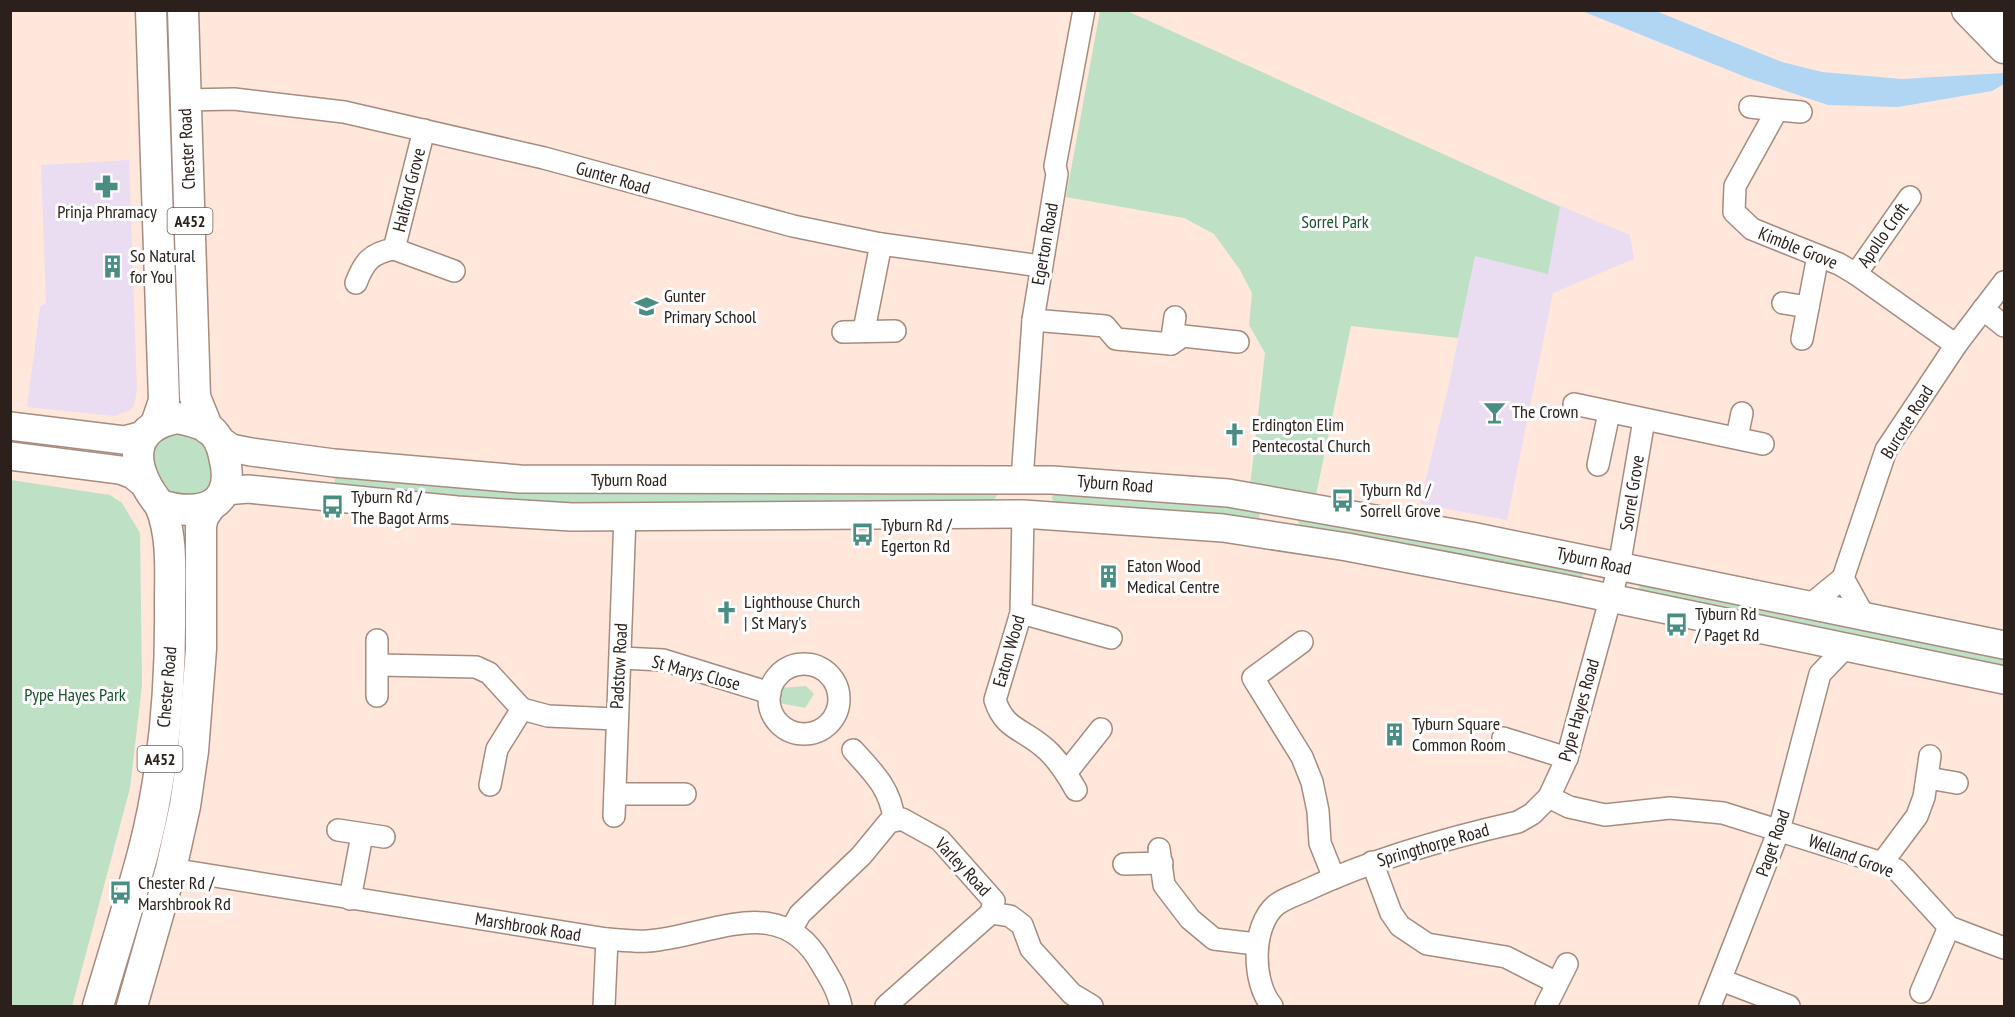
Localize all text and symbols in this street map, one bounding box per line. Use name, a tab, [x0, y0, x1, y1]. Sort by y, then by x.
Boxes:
street label: Chester Road	[173, 108, 200, 190]
street label: Halford Grove	[387, 146, 430, 234]
street label: Gunter Road	[573, 156, 653, 199]
pharmacy icon: Prinja Phramacy	[94, 173, 120, 199]
street label: Apollo Croft	[1852, 198, 1913, 272]
place label: Prinja Phramacy	[57, 200, 157, 223]
street label: Egerton Road	[1026, 201, 1063, 287]
road number: A452	[168, 208, 213, 234]
park label: Sorrel Park	[1301, 210, 1369, 233]
street label: Kimble Grove	[1755, 221, 1841, 274]
place label: So Natural for You	[130, 244, 196, 288]
building icon: So Natural for You	[99, 253, 125, 279]
place label: Gunter Primary School	[664, 284, 757, 328]
school or university icon: Gunter Primary School	[633, 293, 659, 319]
street label: Burcote Road	[1875, 381, 1938, 463]
bar icon: The Crown	[1481, 399, 1507, 425]
place label: The Crown	[1512, 400, 1578, 423]
place label: Erdington Elim Pentecostal Church	[1252, 413, 1370, 457]
church icon: Erdington Elim Pentecostal Church	[1221, 422, 1247, 448]
street label: Sorrel Grove	[1614, 453, 1649, 533]
street label: Tyburn Road	[591, 468, 667, 491]
street label: Tyburn Road	[1076, 469, 1154, 498]
place label: Tyburn Rd / Sorrell Grove	[1360, 478, 1441, 522]
place label: Tyburn Rd / The Bagot Arms	[351, 485, 449, 529]
bus stop icon: Tyburn Rd / Sorrell Grove	[1329, 487, 1355, 513]
bus stop icon: Tyburn Rd / The Bagot Arms	[320, 494, 346, 520]
place label: Tyburn Rd / Egerton Rd	[881, 513, 952, 557]
bus stop icon: Tyburn Rd / Egerton Rd	[850, 522, 876, 548]
street label: Tyburn Road	[1555, 541, 1634, 580]
place label: Eaton Wood Medical Centre	[1127, 554, 1220, 598]
building icon: Eaton Wood Medical Centre	[1096, 563, 1122, 589]
place label: Lighthouse Church | St Mary's	[744, 590, 860, 634]
church icon: Lighthouse Church | St Mary's	[713, 599, 739, 625]
place label: Tyburn Rd / Paget Rd	[1694, 602, 1759, 646]
bus stop icon: Tyburn Rd / Paget Rd	[1664, 611, 1690, 637]
street label: Eaton Wood	[987, 612, 1030, 689]
street label: Padstow Road	[605, 622, 632, 709]
street label: Chester Road	[151, 645, 182, 728]
street label: St Marys Close	[649, 650, 743, 695]
street label: Pype Hayes Road	[1553, 656, 1604, 764]
park label: Pype Hayes Park	[24, 683, 126, 706]
place label: Tyburn Square Common Room	[1412, 712, 1506, 756]
building icon: Tyburn Square Common Room	[1381, 721, 1407, 747]
road number: A452	[138, 746, 182, 772]
street label: Paget Road	[1750, 806, 1795, 879]
street label: Springthorpe Road	[1374, 818, 1492, 871]
street label: Welland Grove	[1805, 829, 1897, 882]
street label: Varley Road	[930, 832, 996, 901]
place label: Chester Rd / Marshbrook Rd	[138, 871, 231, 915]
bus stop icon: Chester Rd / Marshbrook Rd	[107, 880, 133, 906]
street label: Marshbrook Road	[473, 907, 583, 946]

